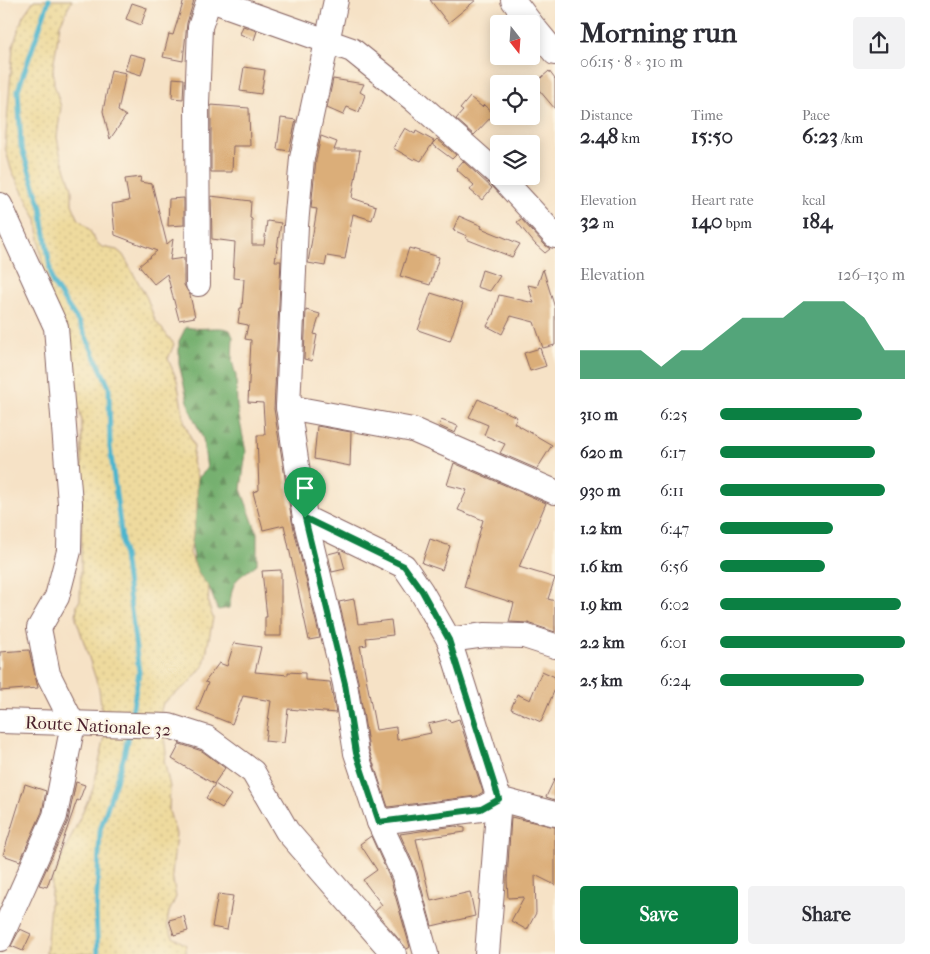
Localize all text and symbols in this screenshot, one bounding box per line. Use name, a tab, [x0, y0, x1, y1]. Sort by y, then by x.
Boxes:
north arrow	[490, 15, 540, 65]
map controls	[490, 15, 540, 185]
text: Morning run	[580, 16, 737, 49]
button: share	[853, 17, 905, 69]
text: 06:15 · 8 × 310 m	[580, 52, 683, 71]
button: locate	[490, 75, 540, 125]
text: Distance	[580, 107, 633, 124]
text: Time	[691, 107, 723, 124]
text: Pace	[802, 107, 830, 124]
text: 2.48	[580, 124, 618, 148]
text: 15:50	[691, 124, 733, 148]
text: 6:23	[802, 124, 838, 148]
text: km	[618, 130, 640, 147]
text: /km	[838, 130, 863, 147]
button: layers	[490, 135, 540, 185]
text: Elevation	[580, 192, 637, 209]
text: Heart rate	[691, 192, 754, 209]
text: kcal	[802, 192, 826, 209]
text: 32	[580, 209, 599, 233]
text: 140	[691, 209, 722, 233]
text: 184	[802, 209, 832, 233]
text: m	[599, 215, 614, 232]
text: bpm	[722, 215, 752, 232]
text: Elevation	[580, 265, 645, 284]
text: 126–130 m	[838, 265, 905, 284]
text: 310 m	[580, 405, 618, 424]
text: 6:25	[660, 405, 688, 424]
text: 620 m	[580, 443, 622, 462]
text: 6:17	[660, 443, 686, 462]
pin	[284, 467, 326, 518]
icon: arrive	[291, 474, 319, 502]
text: 930 m	[580, 481, 621, 500]
text: 6:11	[660, 481, 684, 500]
text: 1.2 km	[580, 519, 622, 538]
text: 6:47	[660, 519, 689, 538]
text: 1.6 km	[580, 557, 622, 576]
text: 6:56	[660, 557, 688, 576]
text: 1.9 km	[580, 595, 622, 614]
text: 6:02	[660, 595, 690, 614]
text: 2.2 km	[580, 633, 625, 652]
text: 6:01	[660, 633, 687, 652]
text: 2.5 km	[580, 671, 623, 690]
text: 6:24	[660, 671, 690, 690]
street label: Route Nationale 32	[24, 712, 172, 741]
button: Save	[580, 886, 738, 944]
button: Share	[748, 886, 905, 944]

